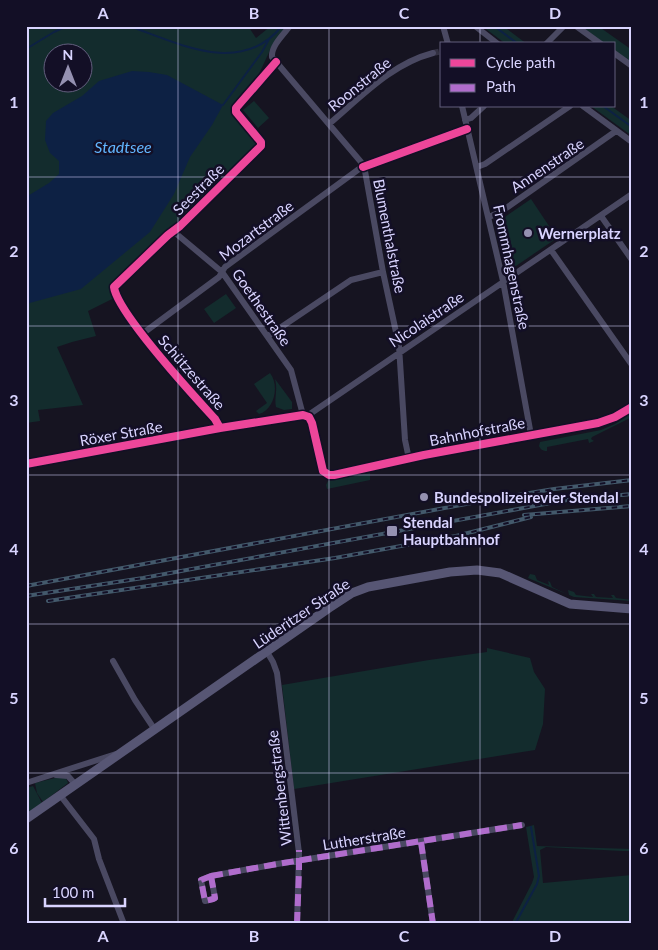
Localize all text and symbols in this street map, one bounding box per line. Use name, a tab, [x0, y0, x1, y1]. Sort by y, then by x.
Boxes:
text: A	[96, 3, 109, 22]
text: B	[249, 3, 259, 22]
text: C	[399, 3, 410, 22]
text: D	[549, 3, 561, 22]
north arrow	[42, 42, 92, 92]
legend	[440, 42, 616, 108]
text: N	[63, 46, 73, 63]
street label: Roonstraße	[324, 53, 394, 115]
text: Cycle path	[486, 53, 555, 71]
text: Path	[486, 77, 516, 95]
text: 1	[9, 92, 19, 111]
text: 1	[639, 92, 649, 111]
street label: Annenstraße	[507, 134, 587, 196]
water label: Stadtsee	[94, 137, 152, 156]
street label: Seestraße	[169, 160, 227, 218]
street label: Blumenthalstraße	[370, 177, 410, 295]
street label: Mozartstraße	[215, 196, 297, 264]
street label: Frommhagenstraße	[490, 203, 534, 331]
place label: Wernerplatz	[538, 224, 621, 242]
marker: Wernerplatz	[522, 227, 534, 239]
text: 2	[9, 241, 19, 260]
text: 2	[639, 241, 649, 260]
street label: Goethestraße	[229, 265, 295, 349]
street label: Nicolaistraße	[385, 287, 467, 351]
street label: Schützestraße	[155, 331, 229, 413]
text: 3	[9, 390, 19, 409]
text: 3	[639, 390, 649, 409]
street label: Bahnhofstraße	[428, 413, 526, 449]
street label: Röxer Straße	[78, 417, 164, 449]
place label: Bundespolizeirevier Stendal	[434, 488, 619, 506]
marker: Bundespolizeirevier Stendal	[418, 491, 430, 503]
place label: Stendal Hauptbahnhof	[403, 513, 500, 548]
marker: Stendal Hauptbahnhof	[385, 524, 399, 538]
text: 4	[9, 539, 19, 558]
text: 4	[639, 539, 649, 558]
street label: Lüderitzer Straße	[249, 574, 353, 652]
text: 5	[9, 688, 19, 707]
text: 5	[639, 688, 649, 707]
street label: Wittenbergstraße	[263, 729, 295, 847]
street label: Lutherstraße	[321, 823, 407, 853]
text: 6	[9, 838, 19, 857]
text: 6	[639, 838, 649, 857]
scale bar	[45, 875, 125, 907]
text: 100 m	[52, 883, 94, 901]
text: A	[96, 926, 109, 945]
text: B	[249, 926, 259, 945]
text: C	[399, 926, 410, 945]
text: D	[549, 926, 561, 945]

